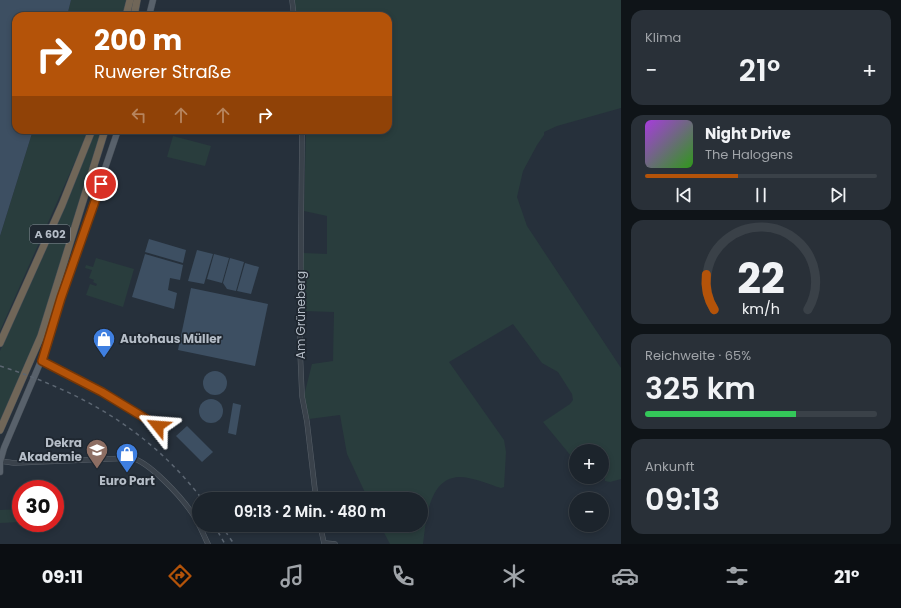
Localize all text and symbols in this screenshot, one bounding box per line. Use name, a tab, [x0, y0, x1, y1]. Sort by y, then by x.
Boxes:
text: 200 m	[94, 21, 182, 60]
icon: right	[28, 28, 80, 80]
text: Klima	[645, 28, 681, 47]
text: 21°	[739, 49, 780, 92]
text: −	[645, 55, 657, 86]
text: +	[862, 55, 877, 86]
text: Ruwerer Straße	[94, 59, 231, 84]
icon: left	[128, 104, 150, 126]
icon: ahead	[170, 104, 192, 126]
icon: ahead	[212, 104, 234, 126]
icon: right	[254, 104, 276, 126]
text: Night Drive	[705, 123, 791, 144]
text: The Halogens	[705, 145, 793, 164]
pin	[84, 167, 118, 201]
icon: arrive	[90, 173, 112, 195]
icon: previous	[673, 184, 695, 206]
icon: pause	[750, 184, 772, 206]
icon: next	[827, 184, 849, 206]
road number: A 602	[30, 225, 70, 243]
text: 22	[737, 249, 785, 308]
street label: Am Grüneberg	[292, 271, 309, 359]
text: km/h	[742, 299, 780, 319]
shop icon: Autohaus Müller	[91, 326, 117, 359]
place label: Autohaus Müller	[120, 330, 222, 347]
text: Reichweite · 65%	[645, 346, 751, 365]
text: 325 km	[645, 367, 756, 410]
position arrow	[137, 405, 179, 447]
place label: Dekra Akademie	[18, 434, 83, 465]
school or university icon: Dekra Akademie	[84, 437, 110, 470]
shop icon: Euro Part	[114, 441, 140, 474]
map controls	[569, 444, 609, 532]
button: +	[569, 444, 609, 484]
text: Ankunft	[645, 457, 694, 476]
place label: Euro Part	[99, 472, 155, 489]
text: 09:13	[645, 478, 720, 521]
speed limit sign: 30	[12, 480, 64, 532]
button: −	[569, 492, 609, 532]
text: 09:13 · 2 Min. · 480 m	[234, 501, 386, 522]
icon: directions	[166, 562, 194, 590]
icon: music	[278, 562, 306, 590]
icon: phone	[389, 562, 417, 590]
icon: climate	[500, 562, 528, 590]
icon: car	[611, 562, 639, 590]
icon: filters	[723, 562, 751, 590]
text: 09:11	[42, 564, 83, 589]
text: 21°	[834, 564, 859, 589]

